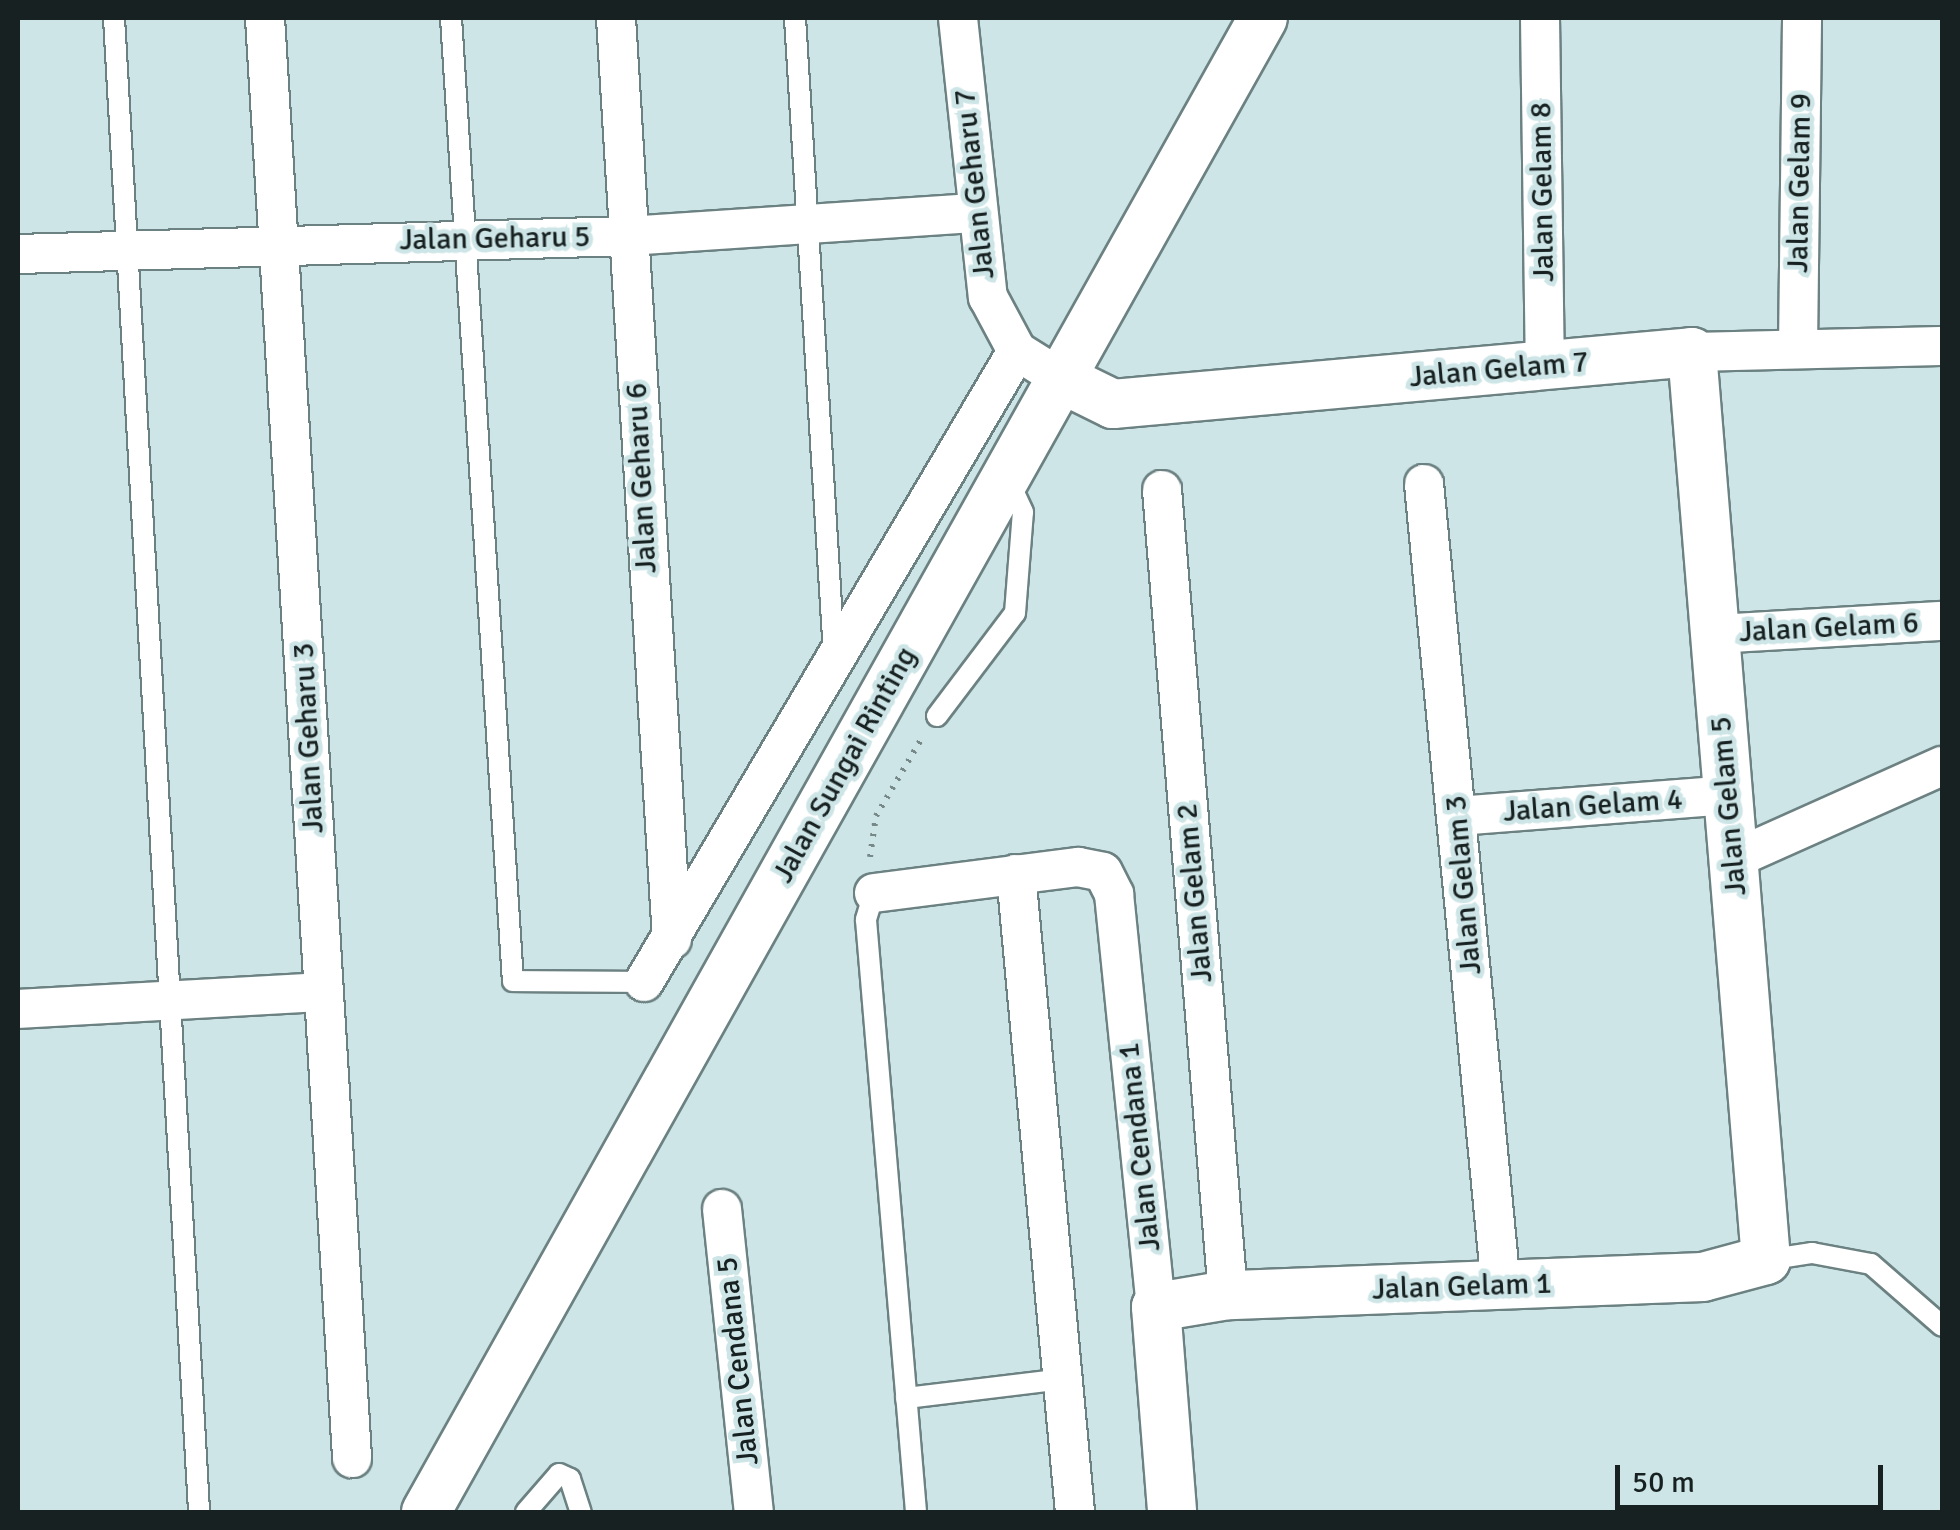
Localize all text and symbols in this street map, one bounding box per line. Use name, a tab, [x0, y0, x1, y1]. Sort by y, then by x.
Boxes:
street label: Jalan Geharu 7	[947, 87, 1003, 281]
street label: Jalan Gelam 9	[1780, 93, 1820, 273]
street label: Jalan Gelam 8	[1523, 102, 1563, 282]
street label: Jalan Geharu 5	[399, 219, 591, 259]
street label: Jalan Gelam 7	[1408, 344, 1590, 396]
street label: Jalan Geharu 6	[619, 382, 665, 574]
street label: Jalan Gelam 6	[1738, 605, 1920, 651]
street label: Jalan Sungai Rinting	[765, 641, 925, 889]
street label: Jalan Geharu 3	[286, 642, 332, 834]
street label: Jalan Gelam 5	[1703, 715, 1755, 897]
street label: Jalan Gelam 4	[1502, 782, 1684, 830]
street label: Jalan Gelam 3	[1438, 794, 1490, 976]
street label: Jalan Gelam 2	[1169, 802, 1221, 984]
street label: Jalan Cendana 1	[1111, 1041, 1169, 1253]
street label: Jalan Cendana 5	[709, 1255, 767, 1467]
street label: Jalan Gelam 1	[1371, 1266, 1553, 1308]
scale bar	[1620, 1445, 1888, 1507]
text: 50 m	[1632, 1464, 1695, 1501]

